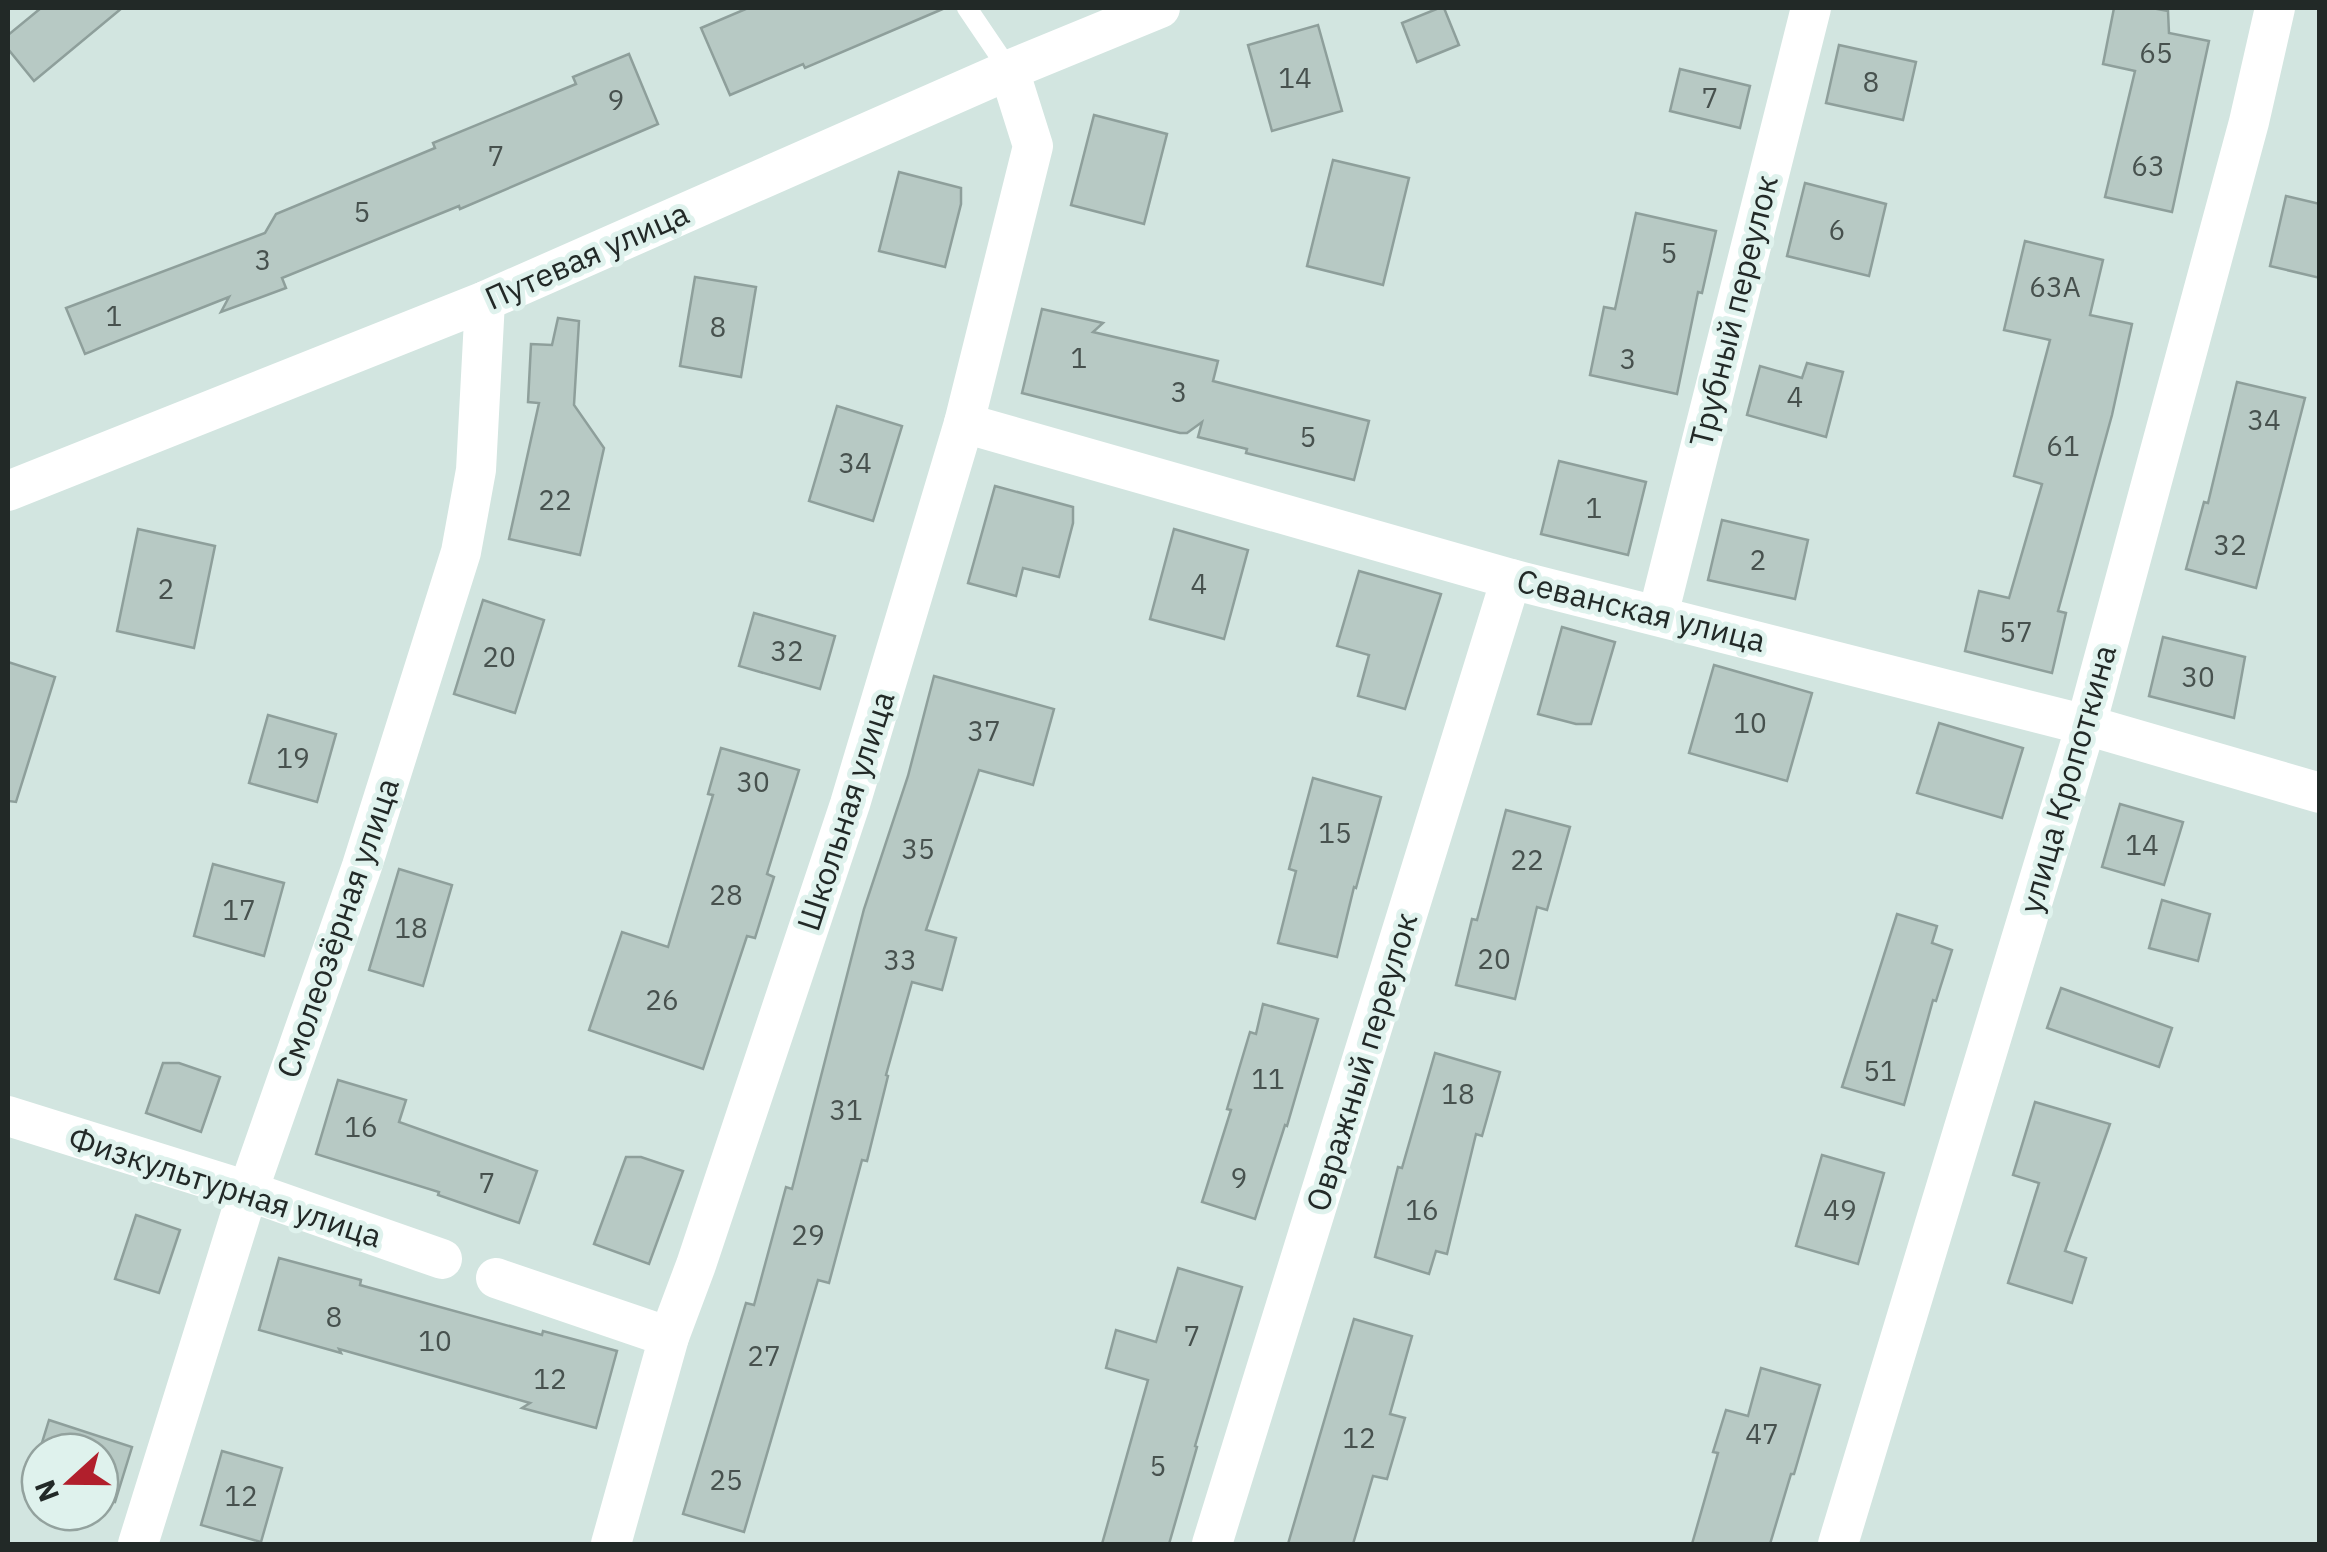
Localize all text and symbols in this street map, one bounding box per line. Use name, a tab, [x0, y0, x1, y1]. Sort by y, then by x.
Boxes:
house number: 65	[2139, 34, 2173, 71]
house number: 14	[1278, 59, 1312, 96]
house number: 8	[1863, 63, 1879, 100]
house number: 7	[1702, 79, 1718, 116]
house number: 9	[608, 81, 624, 118]
house number: 7	[488, 137, 504, 174]
house number: 63	[2131, 147, 2165, 184]
street label: Трубный переулок	[1679, 171, 1787, 451]
street label: Путевая улица	[478, 191, 695, 319]
house number: 5	[354, 193, 370, 230]
house number: 6	[1829, 211, 1845, 248]
house number: 5	[1661, 234, 1677, 271]
house number: 3	[255, 241, 271, 278]
house number: 63А	[2029, 268, 2081, 305]
house number: 1	[106, 297, 122, 334]
house number: 8	[710, 308, 726, 345]
house number: 1	[1071, 339, 1087, 376]
house number: 3	[1620, 340, 1636, 377]
house number: 3	[1171, 373, 1187, 410]
house number: 4	[1787, 378, 1803, 415]
house number: 34	[2247, 401, 2281, 438]
house number: 5	[1300, 418, 1316, 455]
house number: 61	[2046, 427, 2080, 464]
house number: 34	[838, 444, 872, 481]
house number: 22	[538, 481, 572, 518]
house number: 1	[1586, 489, 1602, 526]
house number: 32	[2213, 526, 2247, 563]
house number: 2	[1750, 541, 1766, 578]
street label: Севанская улица	[1513, 559, 1770, 661]
house number: 4	[1191, 565, 1207, 602]
house number: 2	[158, 570, 174, 607]
house number: 57	[1999, 613, 2033, 650]
house number: 32	[770, 632, 804, 669]
house number: 20	[482, 638, 516, 675]
street label: улица Кропоткина	[2009, 640, 2125, 918]
house number: 30	[2181, 658, 2215, 695]
street label: Школьная улица	[787, 686, 904, 936]
house number: 10	[1733, 704, 1767, 741]
house number: 37	[967, 712, 1001, 749]
house number: 19	[276, 739, 310, 776]
house number: 30	[736, 763, 770, 800]
street label: Смолеозёрная улица	[266, 772, 408, 1083]
house number: 15	[1318, 814, 1352, 851]
house number: 14	[2125, 826, 2159, 863]
house number: 35	[901, 830, 935, 867]
house number: 22	[1510, 841, 1544, 878]
house number: 28	[709, 876, 743, 913]
house number: 17	[222, 891, 256, 928]
street label: Овражный переулок	[1296, 907, 1426, 1216]
house number: 18	[394, 909, 428, 946]
house number: 20	[1477, 940, 1511, 977]
house number: 33	[883, 941, 917, 978]
house number: 26	[645, 981, 679, 1018]
house number: 51	[1863, 1052, 1897, 1089]
house number: 11	[1251, 1060, 1285, 1097]
house number: 18	[1441, 1075, 1475, 1112]
house number: 31	[829, 1091, 863, 1128]
house number: 16	[344, 1108, 378, 1145]
street label: Физкультурная улица	[63, 1116, 387, 1257]
house number: 9	[1231, 1159, 1247, 1196]
house number: 7	[479, 1164, 495, 1201]
house number: 16	[1405, 1191, 1439, 1228]
house number: 49	[1823, 1191, 1857, 1228]
house number: 29	[791, 1216, 825, 1253]
house number: 8	[326, 1298, 342, 1335]
house number: 7	[1184, 1317, 1200, 1354]
house number: 10	[418, 1322, 452, 1359]
house number: 27	[747, 1337, 781, 1374]
house number: 12	[533, 1360, 567, 1397]
house number: 47	[1745, 1415, 1779, 1452]
house number: 12	[1342, 1419, 1376, 1456]
north arrow	[20, 1432, 120, 1532]
house number: 5	[1150, 1447, 1166, 1484]
house number: 25	[709, 1461, 743, 1498]
text: N	[25, 1475, 67, 1507]
house number: 12	[224, 1477, 258, 1514]

